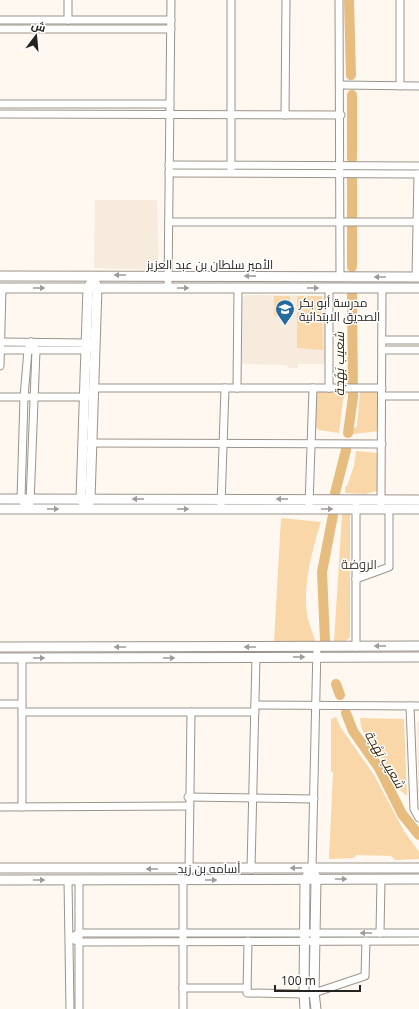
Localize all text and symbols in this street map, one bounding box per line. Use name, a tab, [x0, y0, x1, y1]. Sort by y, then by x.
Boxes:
north arrow	[16, 16, 56, 56]
text: ش	[30, 17, 48, 35]
street label: الأمير سلطان بن عبد العزيز	[146, 256, 273, 273]
one-way arrow	[113, 272, 126, 278]
one-way arrow	[243, 273, 256, 279]
one-way arrow	[373, 274, 386, 280]
one-way arrow	[33, 285, 46, 291]
one-way arrow	[177, 285, 190, 291]
one-way arrow	[307, 285, 320, 291]
place label: مدرسة أبو بكر الصديق الابتدائية	[298, 294, 380, 325]
school or university icon: مدرسة أبو بكر الصديق الابتدائية	[274, 298, 296, 326]
water label: شعيب بَهْجة	[330, 332, 348, 396]
one-way arrow	[131, 496, 144, 502]
one-way arrow	[275, 496, 288, 502]
one-way arrow	[47, 506, 60, 512]
one-way arrow	[177, 506, 190, 512]
one-way arrow	[321, 506, 334, 512]
district label: الروضة	[341, 555, 377, 573]
one-way arrow	[373, 643, 386, 649]
one-way arrow	[113, 644, 126, 650]
one-way arrow	[243, 644, 256, 650]
one-way arrow	[293, 654, 306, 660]
one-way arrow	[33, 655, 46, 661]
one-way arrow	[163, 655, 176, 661]
water label: شعيب بَهْجة	[361, 727, 409, 791]
street label: أسامه بن زيد	[178, 860, 240, 877]
one-way arrow	[289, 865, 302, 871]
one-way arrow	[145, 866, 158, 872]
one-way arrow	[335, 876, 348, 882]
one-way arrow	[33, 877, 46, 883]
one-way arrow	[205, 877, 218, 883]
one-way arrow	[359, 930, 372, 936]
scale bar	[275, 967, 360, 993]
text: 100 m	[281, 972, 316, 989]

